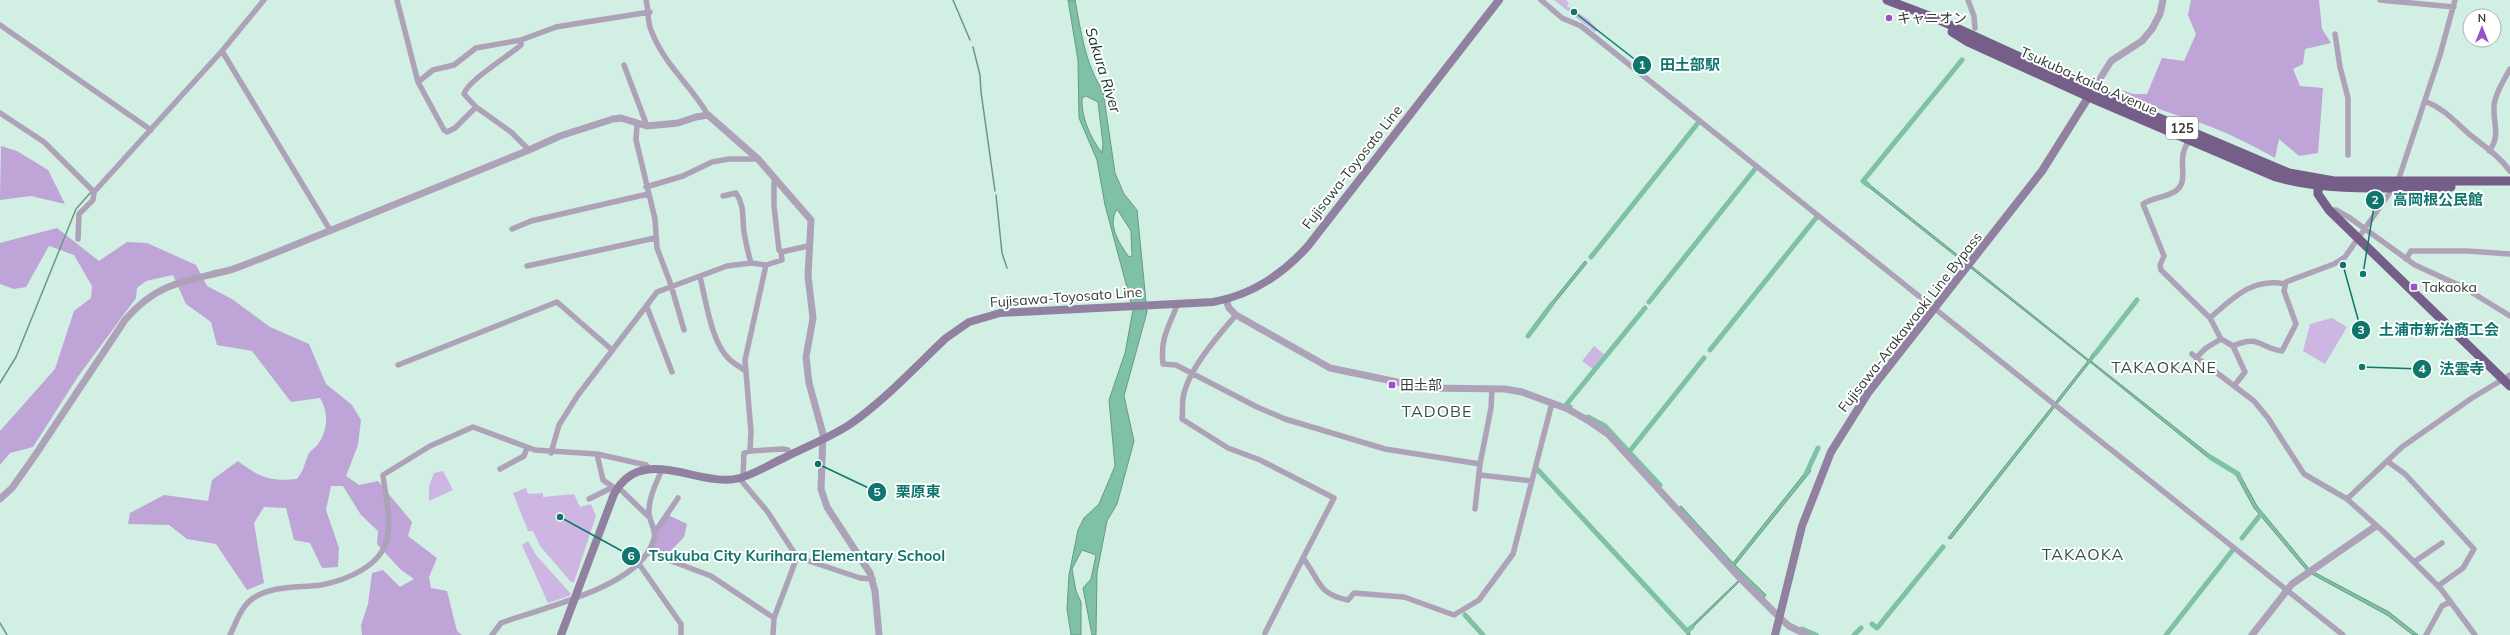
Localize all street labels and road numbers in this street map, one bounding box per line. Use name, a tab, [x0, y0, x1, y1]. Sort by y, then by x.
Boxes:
street label: Tsukuba-kaido Avenue	[2018, 43, 2160, 119]
street label: Fujisawa-Toyosato Line	[1298, 101, 1406, 233]
road number: 125	[2166, 117, 2198, 139]
street label: Fujisawa-Arakawaoki Line Bypass	[1834, 228, 1986, 416]
street label: Fujisawa-Toyosato Line	[989, 283, 1143, 311]

